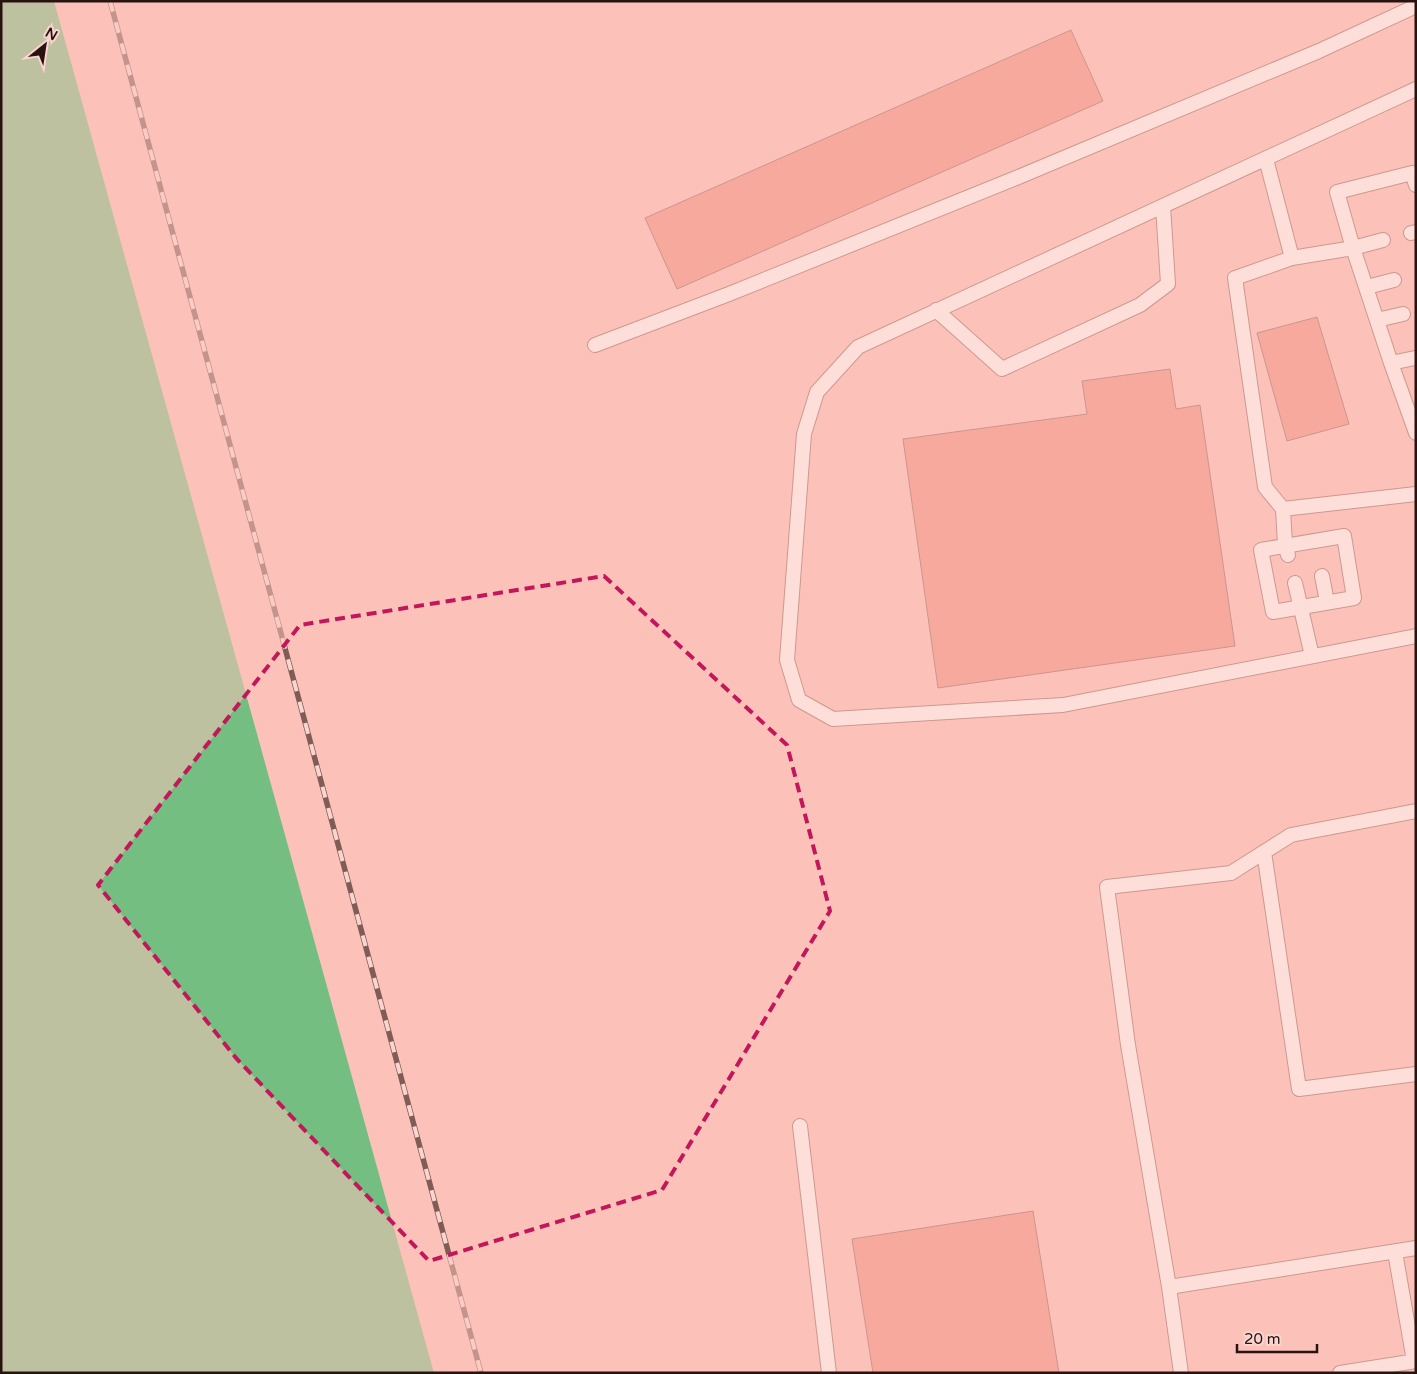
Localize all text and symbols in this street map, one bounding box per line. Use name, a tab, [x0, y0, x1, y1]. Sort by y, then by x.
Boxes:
north arrow	[20, 20, 70, 70]
text: N	[42, 24, 60, 44]
scale bar	[1237, 1322, 1317, 1354]
text: 20 m	[1244, 1330, 1281, 1348]

